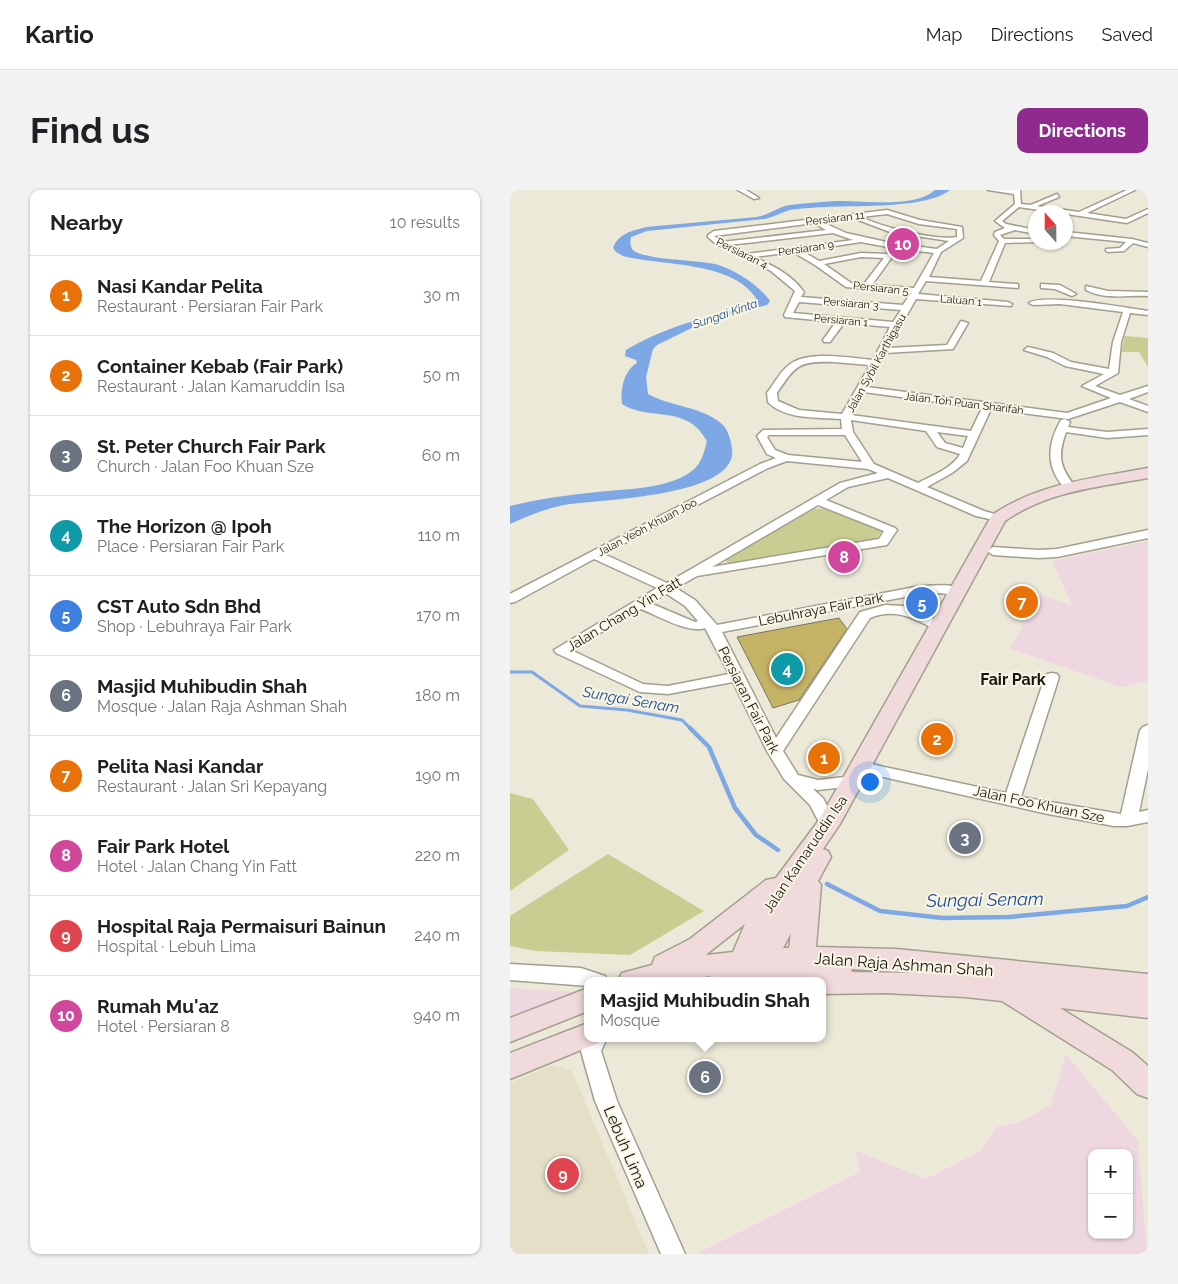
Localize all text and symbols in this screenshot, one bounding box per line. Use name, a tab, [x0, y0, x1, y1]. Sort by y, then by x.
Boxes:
text: Kartio	[25, 20, 94, 49]
text: Map	[926, 24, 962, 45]
text: Directions	[990, 24, 1074, 45]
text: Saved	[1102, 24, 1153, 45]
button: Directions	[1017, 108, 1148, 153]
text: Find us	[30, 110, 150, 151]
north arrow	[1028, 205, 1073, 250]
street label: Persiaran 11	[805, 208, 866, 229]
text: Nearby	[50, 210, 123, 235]
text: 10 results	[390, 213, 460, 232]
pin: 10	[887, 225, 919, 263]
street label: Persiaran 4	[714, 235, 770, 272]
street label: Persiaran 9	[777, 238, 835, 259]
text: Nasi Kandar Pelita	[97, 275, 263, 297]
street label: Persiaran 5	[853, 279, 909, 298]
text: 1	[62, 286, 70, 305]
text: 30 m	[423, 286, 460, 305]
street label: Laluan 1	[940, 292, 983, 309]
street label: Persiaran 3	[823, 295, 879, 312]
water label: Sungai Kinta	[690, 296, 759, 332]
text: Restaurant · Persiaran Fair Park	[97, 297, 323, 316]
street label: Persiaran 1	[813, 312, 869, 329]
street label: Jalan Sybil Karthigasu	[844, 312, 909, 415]
text: Container Kebab (Fair Park)	[97, 355, 343, 377]
text: 2	[61, 366, 71, 385]
text: 50 m	[423, 366, 460, 385]
text: Restaurant · Jalan Kamaruddin Isa	[97, 377, 345, 396]
street label: Jalan Toh Puan Sharifah	[903, 390, 1024, 417]
text: St. Peter Church Fair Park	[97, 435, 326, 457]
text: 3	[62, 446, 70, 465]
text: 60 m	[422, 446, 460, 465]
text: Church · Jalan Foo Khuan Sze	[97, 457, 314, 476]
street label: Jalan Yeoh Khuan Joo	[595, 496, 700, 559]
text: The Horizon @ Ipoh	[97, 515, 272, 537]
text: 4	[61, 526, 71, 545]
text: 110 m	[418, 526, 460, 545]
text: Place · Persiaran Fair Park	[97, 537, 284, 556]
pin: 8	[828, 538, 860, 576]
street label: Jalan Chang Yin Fatt	[564, 573, 684, 655]
pin: 7	[1006, 583, 1038, 621]
pin: 5	[906, 584, 938, 622]
street label: Lebuhraya Fair Park	[757, 589, 885, 629]
text: CST Auto Sdn Bhd	[97, 595, 261, 617]
text: 5	[62, 606, 70, 625]
text: 170 m	[416, 606, 460, 625]
text: Shop · Lebuhraya Fair Park	[97, 617, 292, 636]
street label: Persiaran Fair Park	[715, 644, 783, 757]
pin: 4	[771, 650, 803, 688]
district label: Fair Park	[980, 670, 1046, 689]
text: Masjid Muhibudin Shah	[97, 675, 307, 697]
water label: Sungai Senam	[580, 682, 681, 717]
text: 6	[61, 686, 71, 705]
text: 180 m	[415, 686, 460, 705]
text: Mosque · Jalan Raja Ashman Shah	[97, 697, 347, 716]
pin: 2	[921, 720, 953, 758]
pin: 1	[808, 739, 840, 777]
text: Pelita Nasi Kandar	[97, 755, 263, 777]
text: 7	[62, 766, 70, 785]
text: 190 m	[415, 766, 460, 785]
your location	[857, 769, 883, 795]
text: Restaurant · Jalan Sri Kepayang	[97, 777, 327, 796]
street label: Jalan Foo Khuan Sze	[972, 782, 1106, 826]
street label: Jalan Kamaruddin Isa	[760, 792, 850, 916]
pin: 3	[949, 819, 981, 857]
text: Fair Park Hotel	[97, 835, 229, 857]
text: 8	[61, 846, 71, 865]
text: 220 m	[415, 846, 460, 865]
text: Hotel · Jalan Chang Yin Fatt	[97, 857, 297, 876]
water label: Sungai Senam	[925, 888, 1044, 911]
text: Hospital Raja Permaisuri Bainun	[97, 915, 386, 937]
text: 9	[61, 926, 71, 945]
text: 240 m	[414, 926, 460, 945]
text: Hospital · Lebuh Lima	[97, 937, 256, 956]
street label: Jalan Raja Ashman Shah	[814, 949, 994, 980]
popup	[584, 977, 826, 1042]
text: Masjid Muhibudin Shah	[600, 989, 810, 1011]
text: Rumah Mu'az	[97, 995, 219, 1017]
text: 10	[57, 1006, 75, 1025]
text: 940 m	[413, 1006, 460, 1025]
text: Mosque	[600, 1011, 660, 1030]
text: Hotel · Persiaran 8	[97, 1017, 230, 1036]
pin: 6	[689, 1058, 721, 1096]
street label: Lebuh Lima	[600, 1103, 651, 1191]
map controls	[1088, 1149, 1133, 1239]
button: +	[1088, 1149, 1133, 1194]
pin: 9	[547, 1155, 579, 1193]
button: −	[1088, 1194, 1133, 1239]

